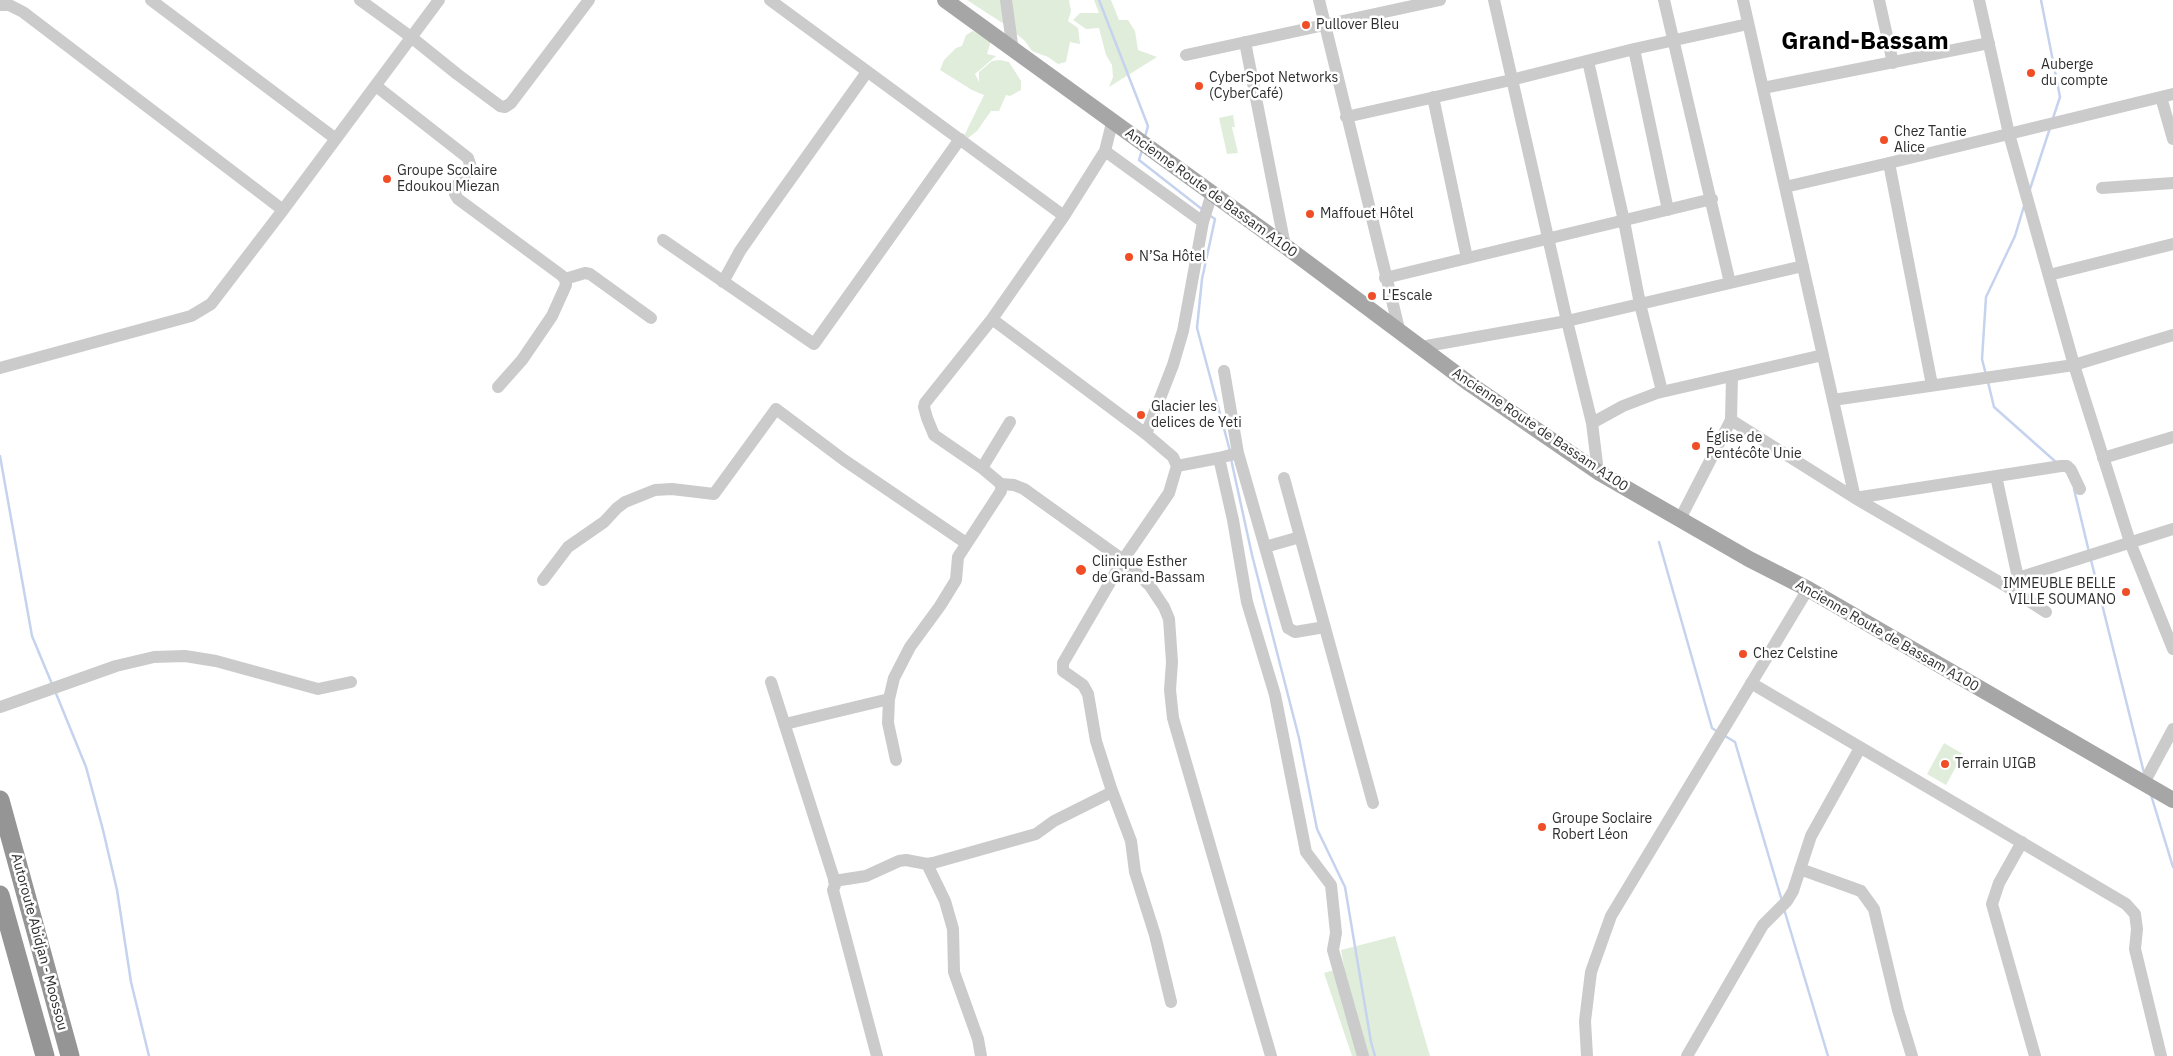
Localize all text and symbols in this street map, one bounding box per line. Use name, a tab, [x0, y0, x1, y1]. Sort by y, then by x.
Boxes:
place label: Pullover Bleu	[1316, 17, 1399, 33]
marker: Pullover Bleu	[1300, 19, 1312, 31]
district label: Grand-Bassam	[1781, 28, 1949, 56]
place label: Auberge du compte	[2041, 57, 2108, 90]
marker: Auberge du compte	[2025, 67, 2037, 79]
place label: CyberSpot Networks (CyberCafé)	[1209, 70, 1338, 102]
marker: CyberSpot Networks (CyberCafé)	[1193, 80, 1205, 92]
place label: Chez Tantie Alice	[1894, 124, 1967, 156]
street label: Ancienne Route de Bassam A100	[1122, 125, 1300, 261]
marker: Chez Tantie Alice	[1878, 134, 1890, 146]
place label: Groupe Scolaire Edoukou Miezan	[397, 163, 500, 196]
marker: Groupe Scolaire Edoukou Miezan	[381, 173, 393, 185]
place label: Maffouet Hôtel	[1320, 206, 1414, 222]
marker: Maffouet Hôtel	[1304, 208, 1316, 220]
place label: N’Sa Hôtel	[1139, 249, 1206, 265]
marker: N’Sa Hôtel	[1123, 251, 1135, 263]
place label: L'Escale	[1382, 288, 1432, 304]
marker: L'Escale	[1366, 290, 1378, 302]
street label: Ancienne Route de Bassam A100	[1449, 365, 1631, 495]
place label: Glacier les delices de Yeti	[1151, 399, 1242, 432]
marker: Glacier les delices de Yeti	[1135, 409, 1147, 421]
place label: Église de Pentécôte Unie	[1706, 430, 1802, 462]
marker: Église de Pentécôte Unie	[1690, 440, 1702, 452]
place label: Clinique Esther de Grand-Bassam	[1092, 554, 1205, 586]
marker: Clinique Esther de Grand-Bassam	[1074, 563, 1088, 577]
place label: IMMEUBLE BELLE VILLE SOUMANO	[2003, 576, 2116, 608]
street label: Ancienne Route de Bassam A100	[1792, 577, 1982, 695]
marker: IMMEUBLE BELLE VILLE SOUMANO	[2120, 586, 2132, 598]
place label: Chez Celstine	[1753, 646, 1838, 662]
marker: Chez Celstine	[1737, 648, 1749, 660]
place label: Terrain UIGB	[1955, 756, 2036, 772]
marker: Terrain UIGB	[1939, 758, 1951, 770]
place label: Groupe Soclaire Robert Léon	[1552, 811, 1652, 844]
marker: Groupe Soclaire Robert Léon	[1536, 821, 1548, 833]
street label: Autoroute Abidjan - Moossou	[7, 852, 71, 1032]

